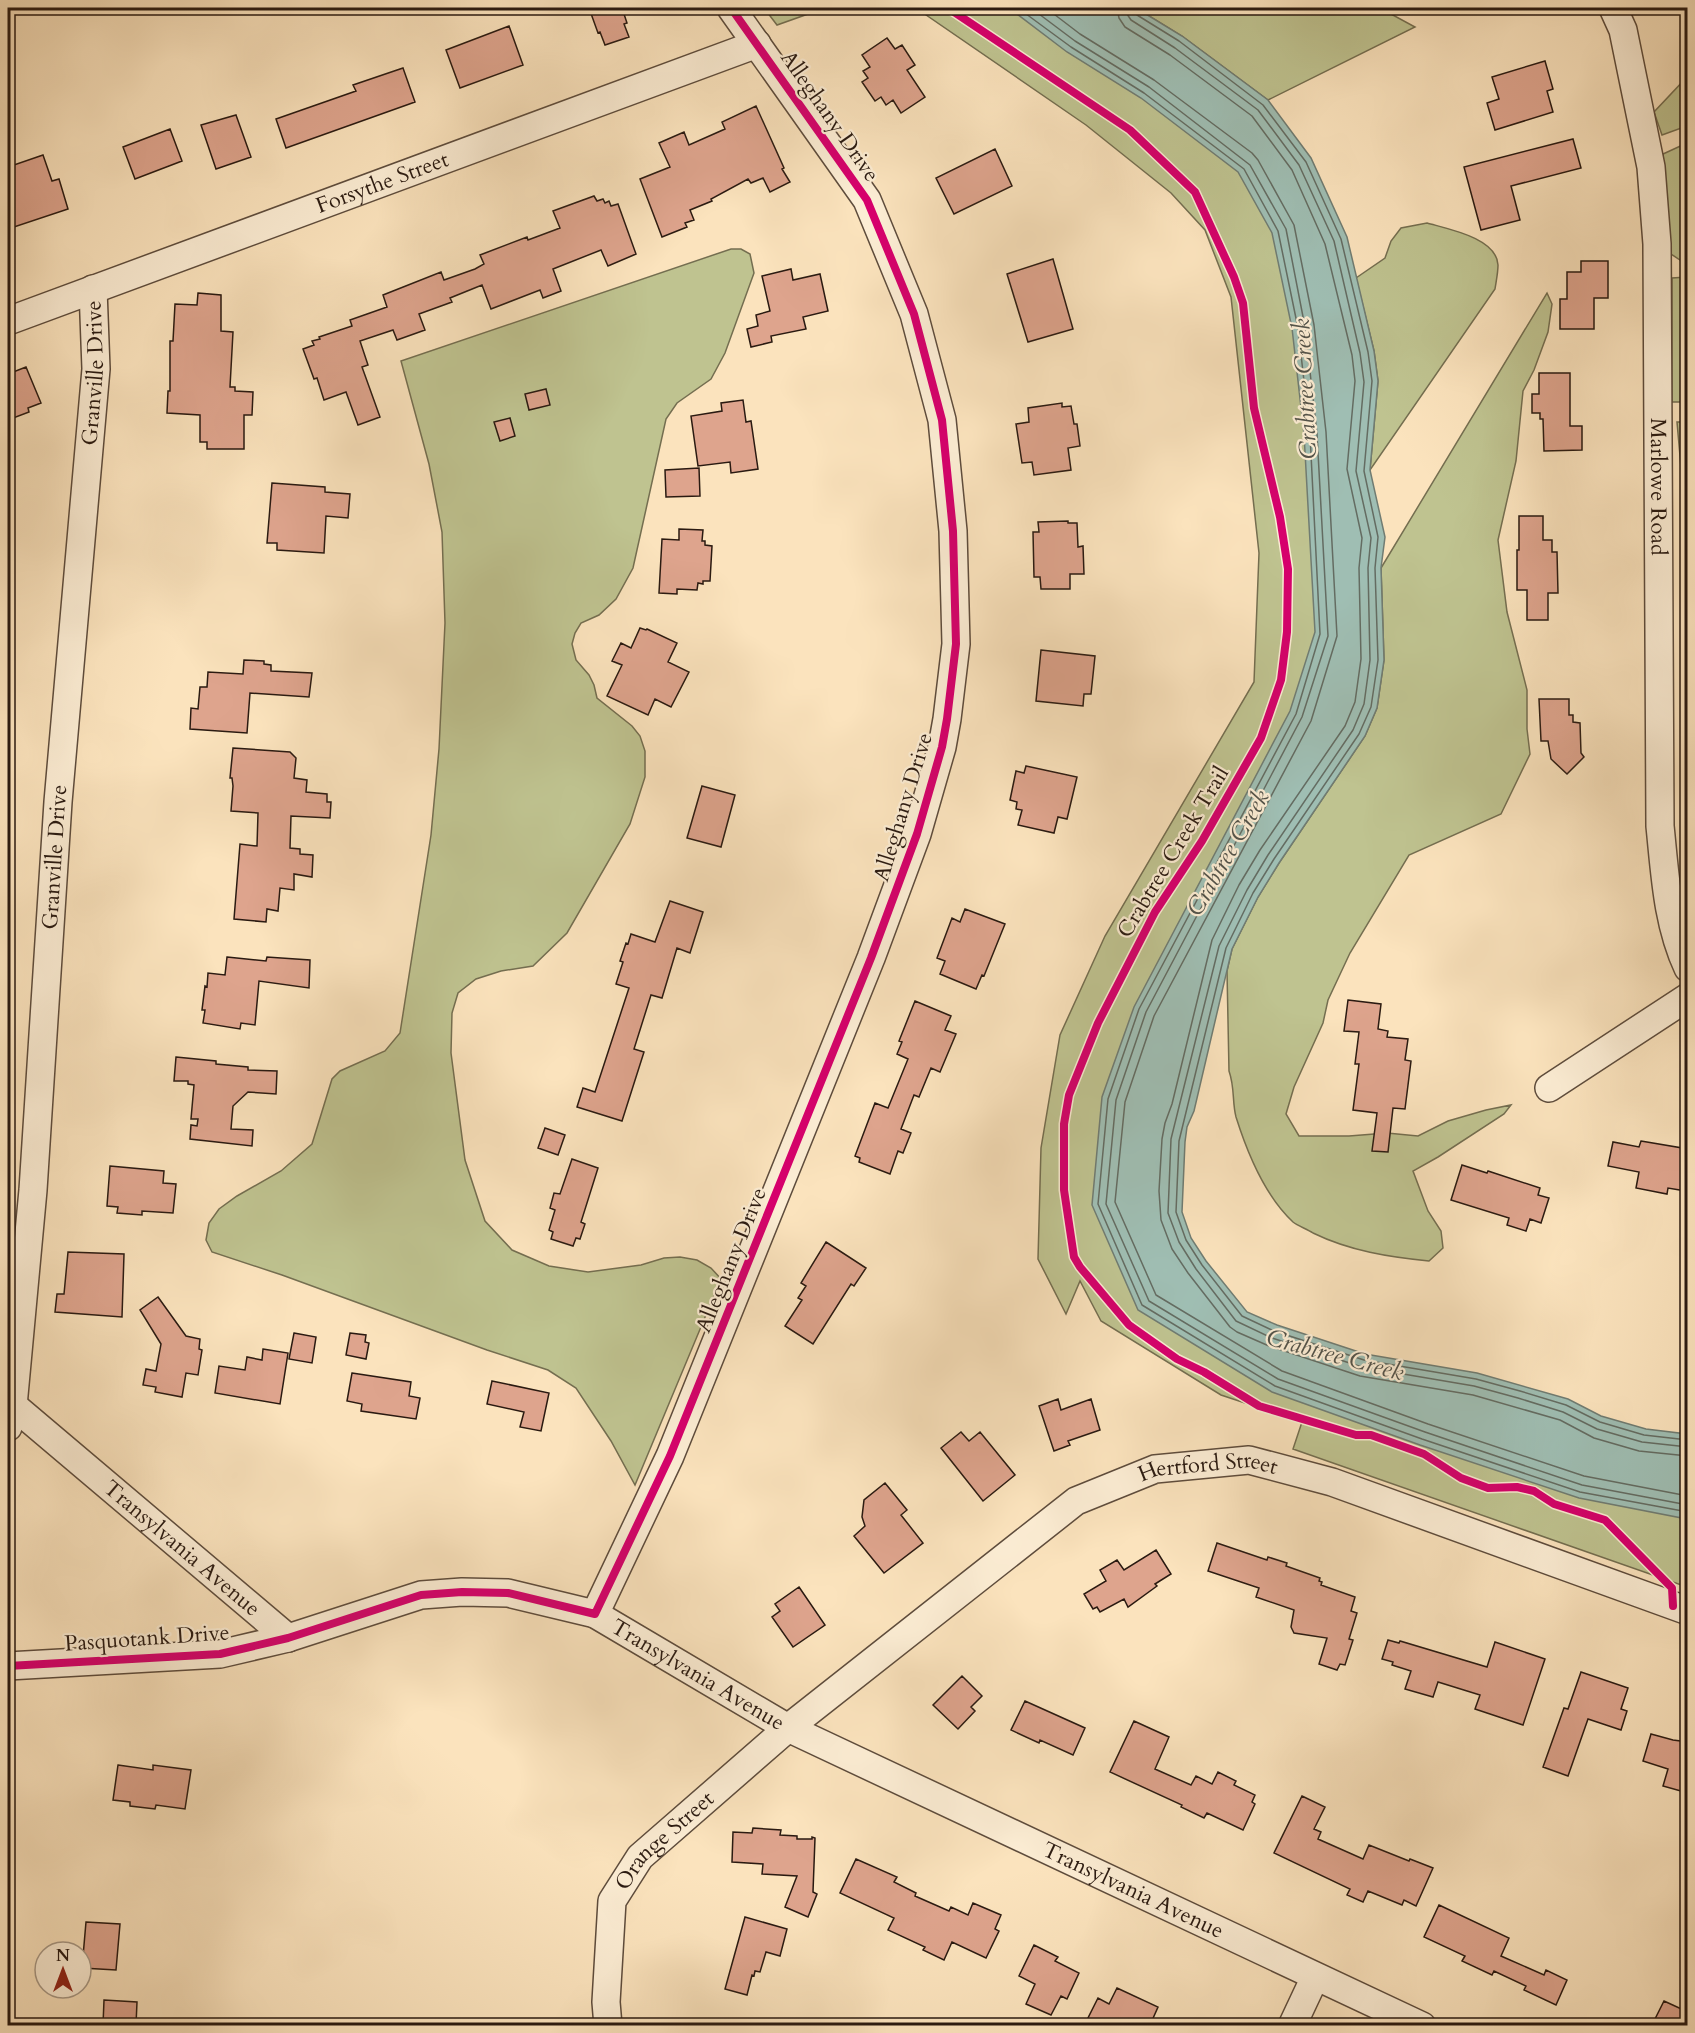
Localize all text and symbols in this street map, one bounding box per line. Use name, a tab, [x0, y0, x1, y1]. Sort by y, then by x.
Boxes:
street label: Alleghany Drive	[774, 44, 886, 188]
street label: Forsythe Street	[312, 144, 453, 221]
street label: Granville Drive	[74, 300, 111, 447]
water label: Crabtree Creek	[1285, 318, 1325, 460]
street label: Marlowe Road	[1643, 418, 1674, 556]
street label: Alleghany Drive	[866, 729, 940, 885]
street label: Crabtree Creek Trail	[1111, 762, 1235, 942]
street label: Granville Drive	[35, 783, 74, 931]
water label: Crabtree Creek	[1180, 785, 1276, 921]
street label: Alleghany Drive	[688, 1183, 774, 1337]
water label: Crabtree Creek	[1263, 1321, 1408, 1389]
street label: Hertford Street	[1134, 1445, 1281, 1489]
street label: Transylvania Avenue	[97, 1473, 267, 1623]
street label: Transylvania Avenue	[605, 1612, 790, 1738]
street label: Pasquotank Drive	[63, 1617, 231, 1659]
street label: Orange Street	[608, 1784, 721, 1896]
street label: Transylvania Avenue	[1038, 1835, 1229, 1946]
north arrow	[33, 1940, 93, 2000]
text: N	[56, 1945, 70, 1967]

